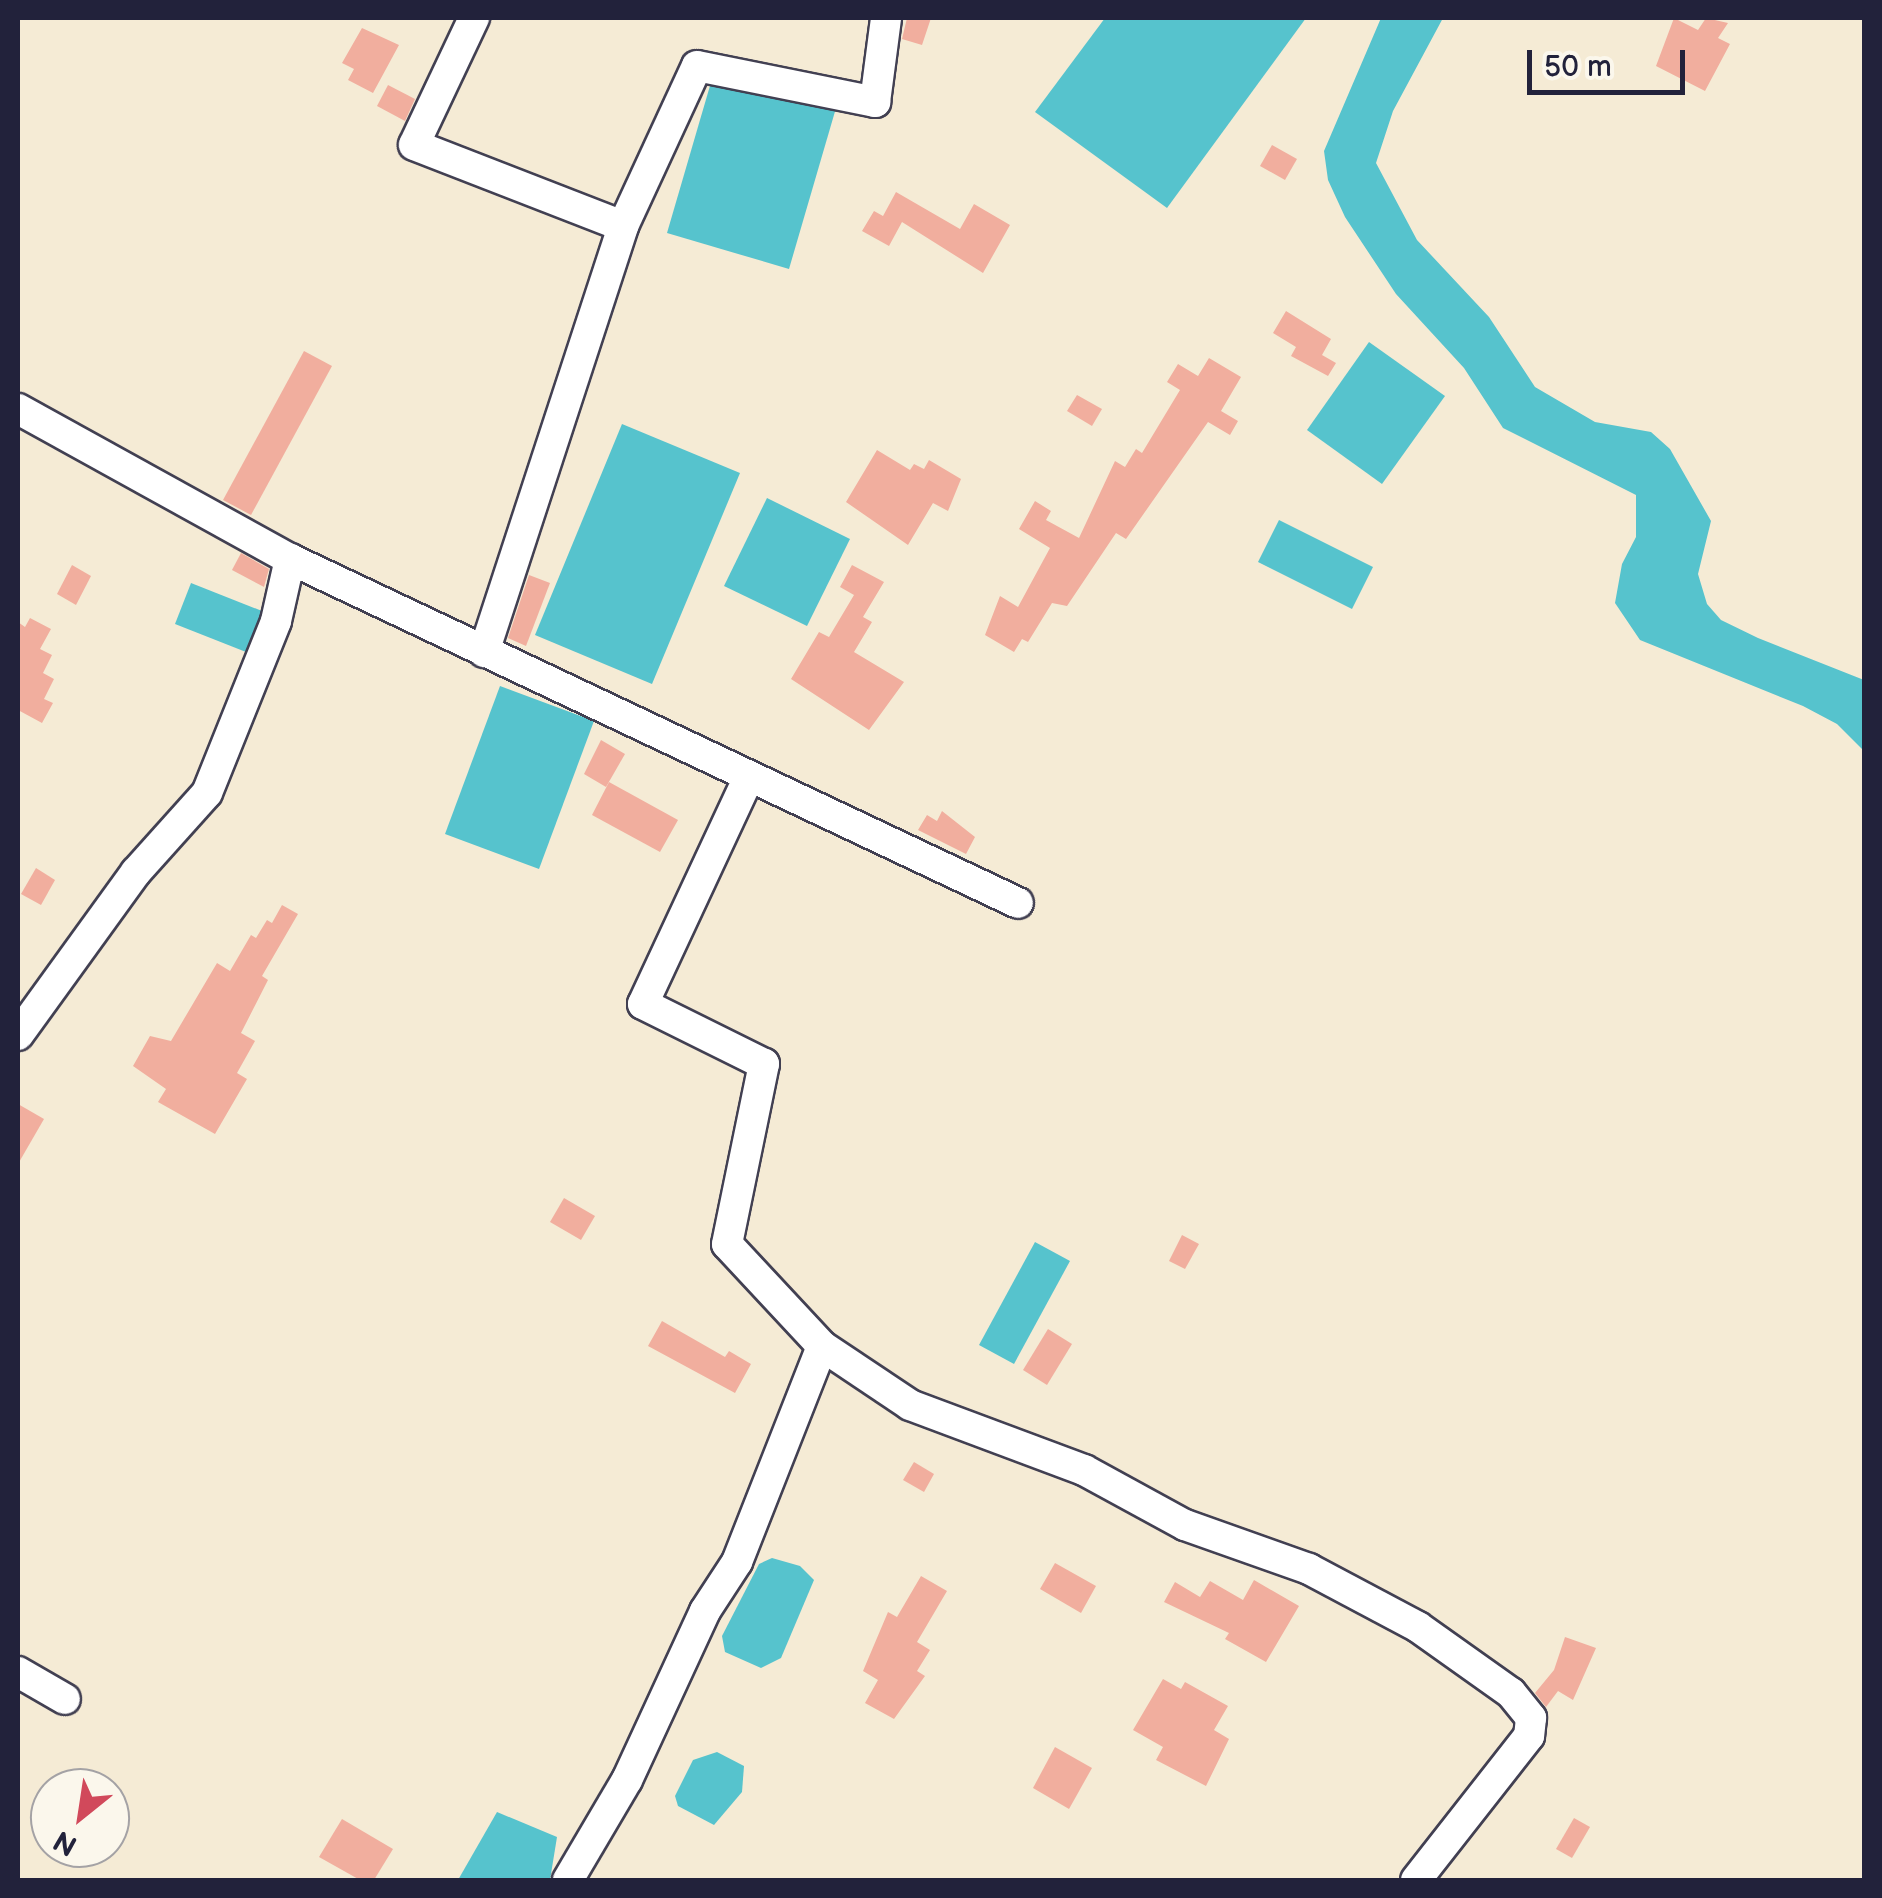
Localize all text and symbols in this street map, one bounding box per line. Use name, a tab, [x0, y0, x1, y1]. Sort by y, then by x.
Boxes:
scale bar	[1532, 30, 1690, 92]
text: 50 m	[1544, 49, 1612, 85]
north arrow	[30, 1768, 130, 1868]
text: N	[48, 1823, 83, 1862]

